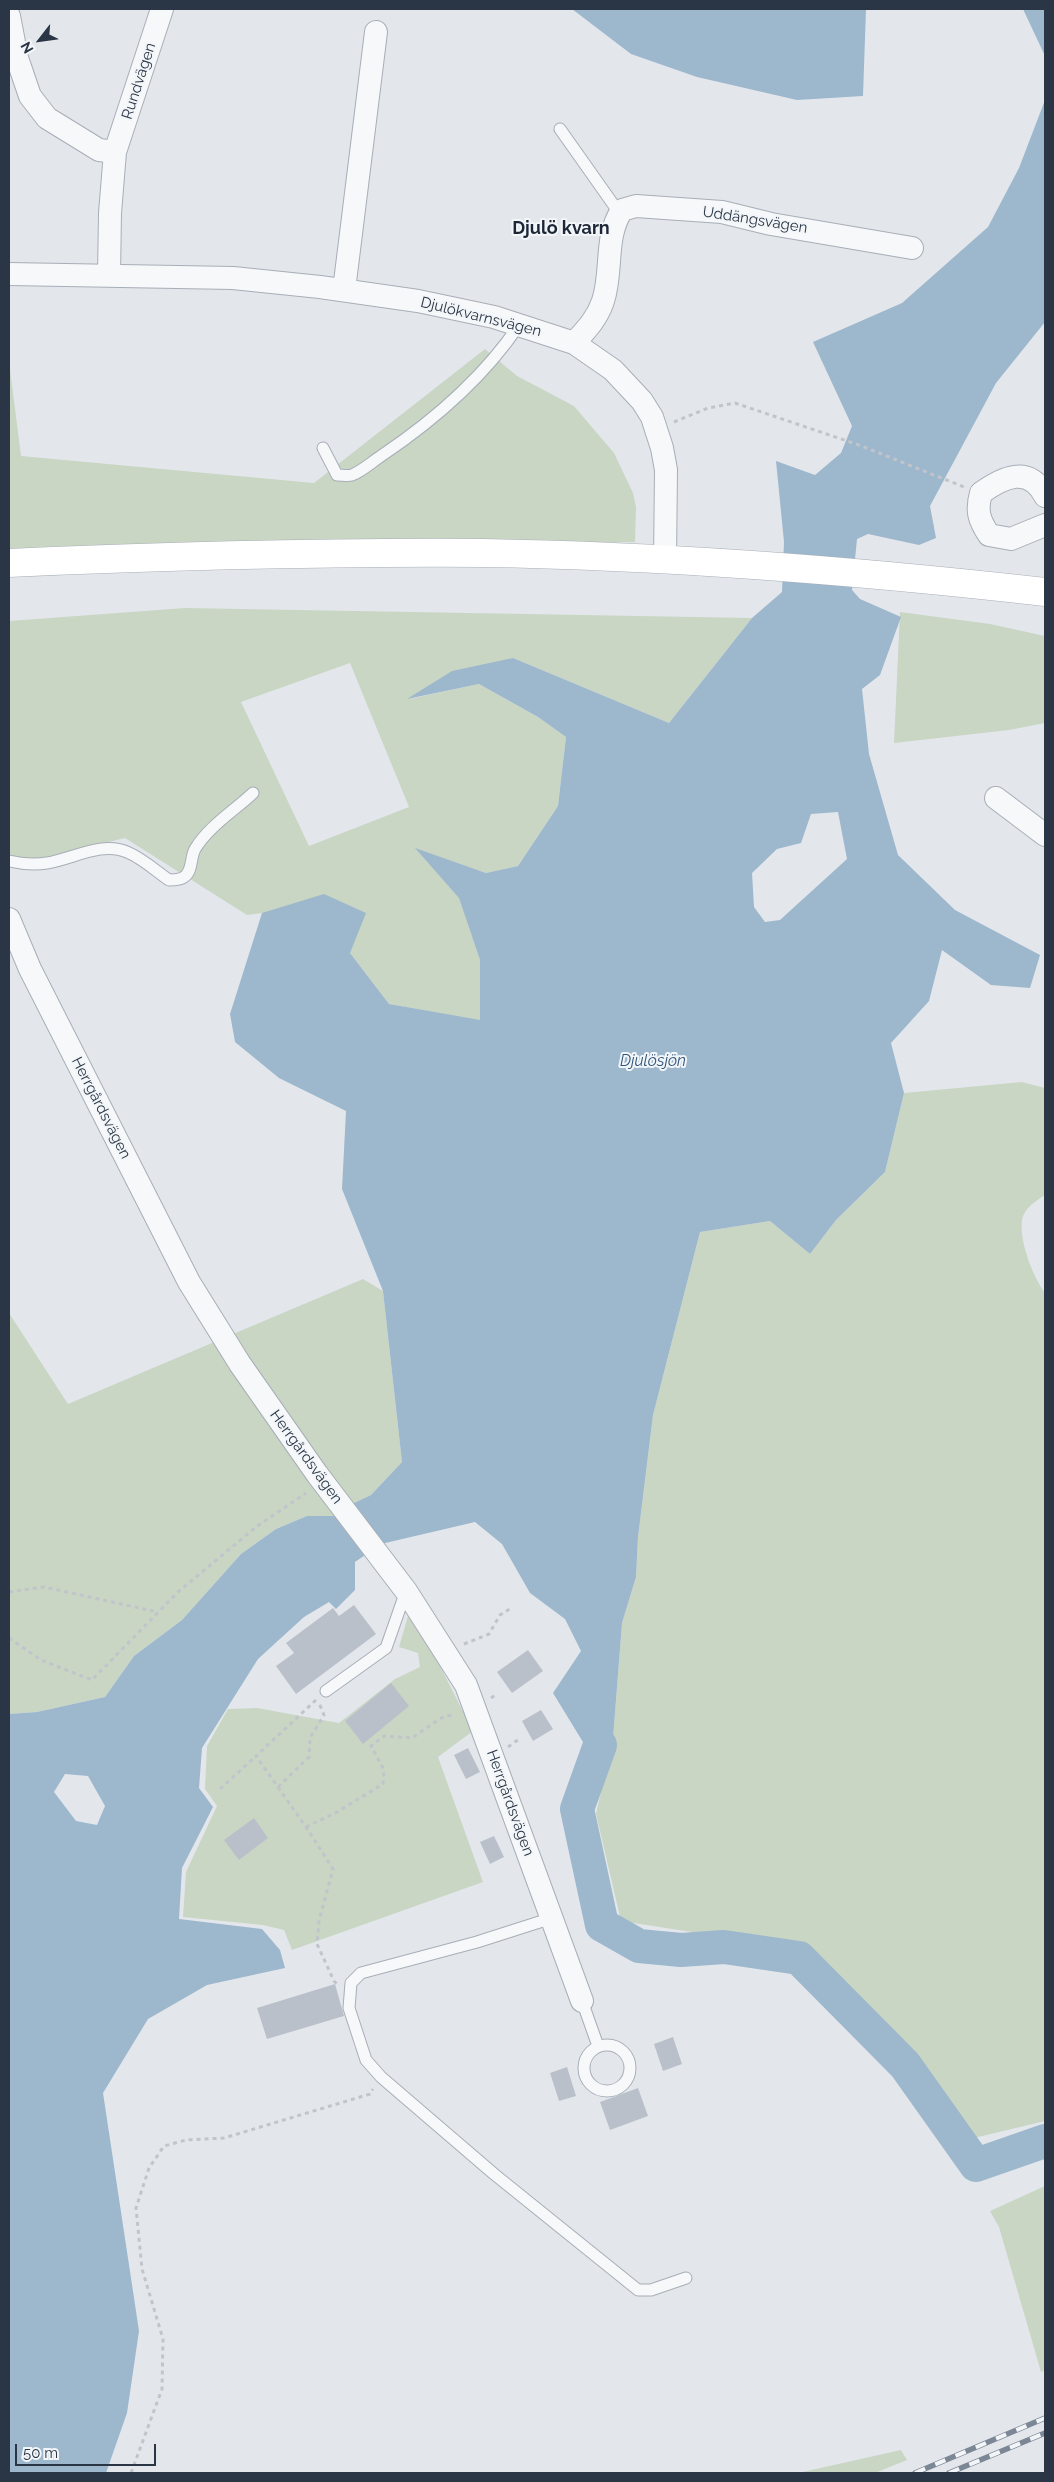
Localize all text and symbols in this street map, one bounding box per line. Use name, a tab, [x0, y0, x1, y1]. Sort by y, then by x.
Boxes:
north arrow	[15, 15, 65, 65]
text: N	[17, 39, 37, 56]
street label: Rundvägen	[118, 40, 160, 122]
street label: Uddängsvägen	[701, 203, 809, 237]
district label: Djulö kvarn	[512, 218, 610, 240]
street label: Djulökvarnsvägen	[419, 293, 543, 341]
water label: Djulösjön	[620, 1051, 686, 1071]
street label: Herrgårdsvägen	[68, 1054, 134, 1162]
street label: Herrgårdsvägen	[266, 1406, 346, 1508]
street label: Herrgårdsvägen	[482, 1747, 538, 1859]
scale bar	[18, 2434, 159, 2466]
text: 50 m	[23, 2444, 58, 2462]

